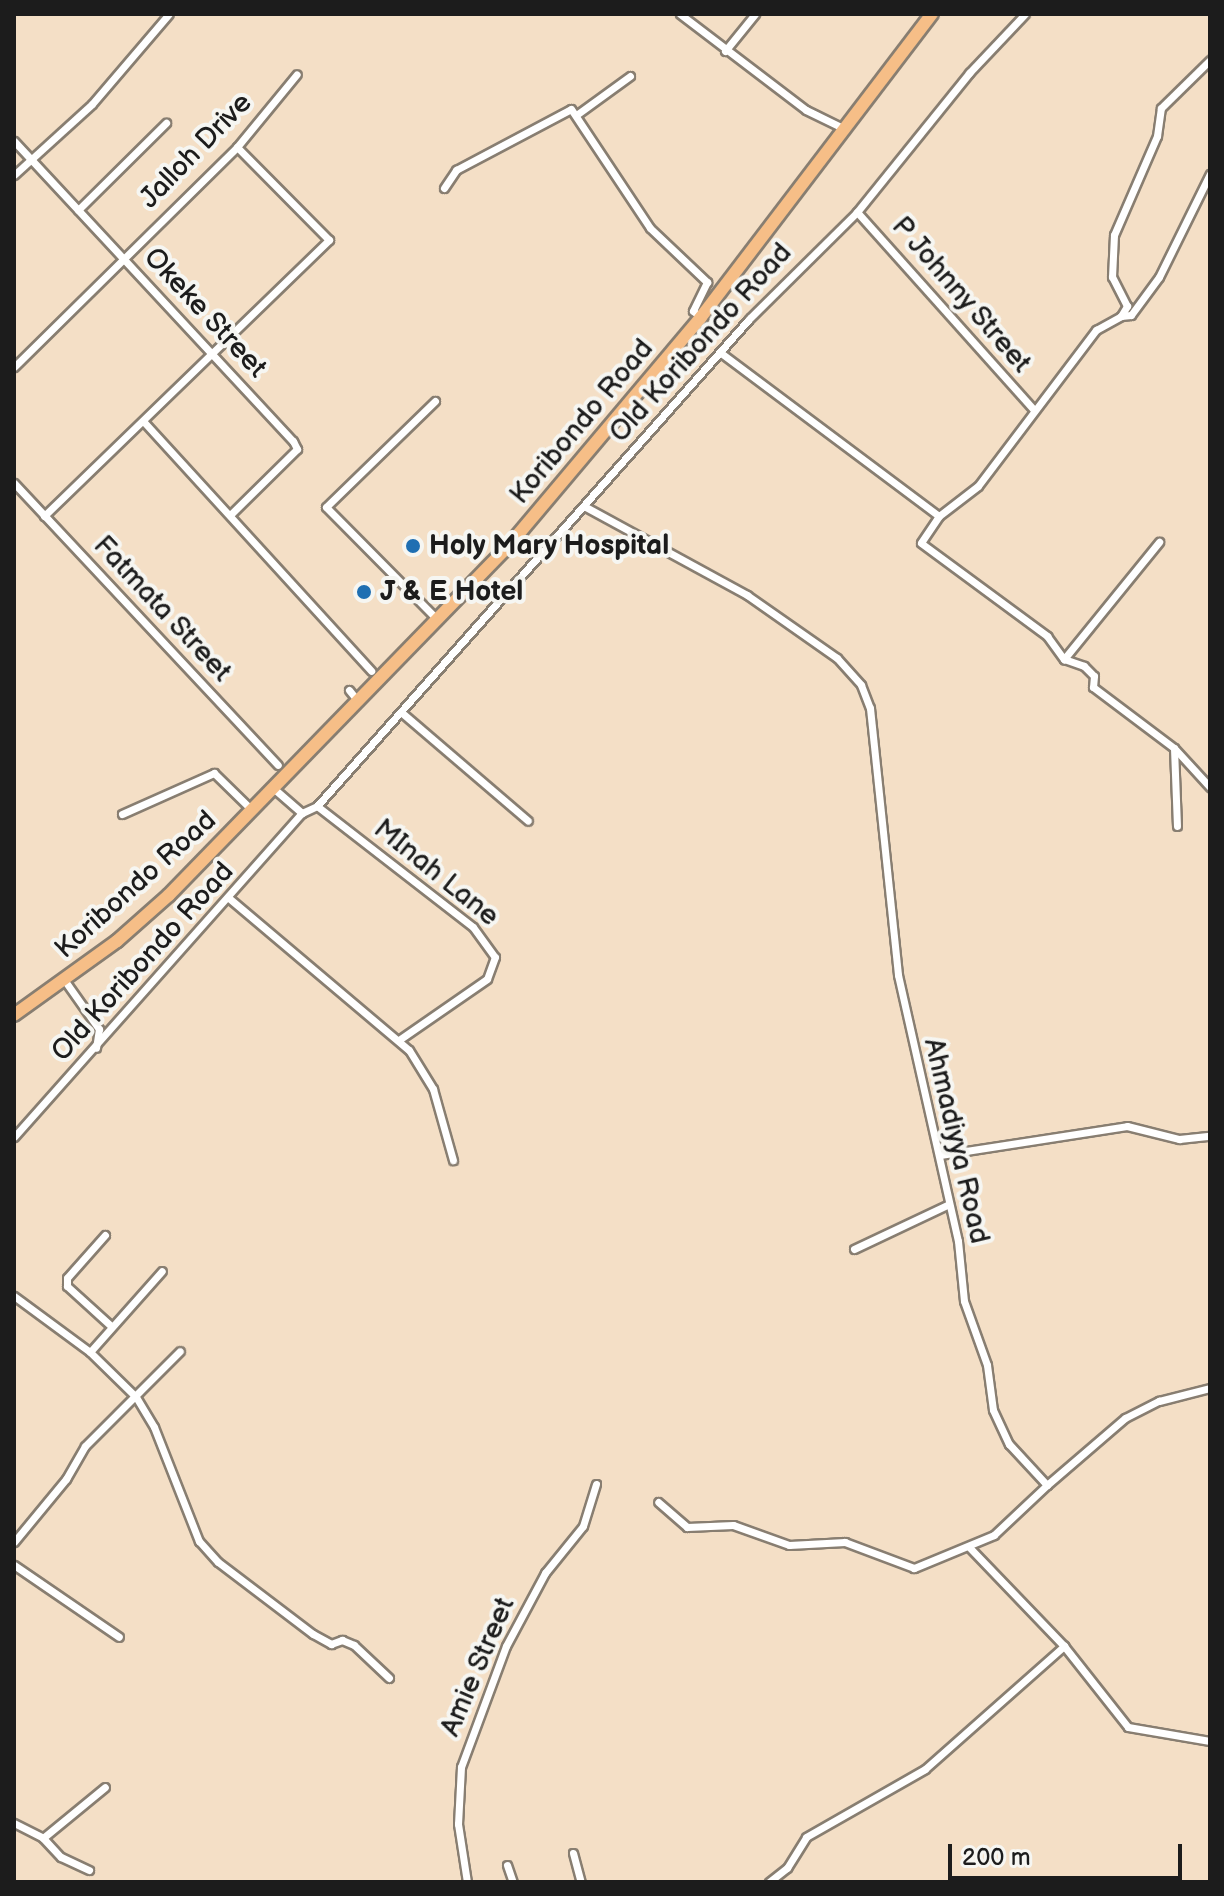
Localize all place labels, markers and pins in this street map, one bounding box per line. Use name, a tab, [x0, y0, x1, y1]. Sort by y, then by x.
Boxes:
place label: Holy Mary Hospital	[429, 529, 671, 563]
marker: Holy Mary Hospital	[404, 537, 422, 555]
place label: J & E Hotel	[380, 575, 523, 609]
marker: J & E Hotel	[355, 583, 373, 601]

